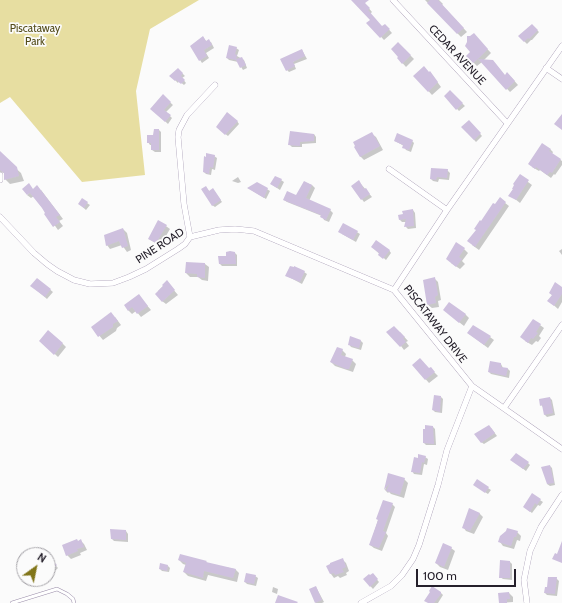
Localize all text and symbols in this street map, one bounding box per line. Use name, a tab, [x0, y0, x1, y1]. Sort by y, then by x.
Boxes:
park label: Piscataway Park	[10, 22, 60, 48]
street label: CEDAR AVENUE	[426, 22, 488, 88]
street label: PINE ROAD	[133, 225, 187, 267]
street label: PISCATAWAY DRIVE	[401, 282, 469, 366]
north arrow	[16, 547, 56, 587]
text: N	[35, 550, 49, 566]
scale bar	[418, 561, 518, 587]
text: 100 m	[423, 568, 457, 583]

